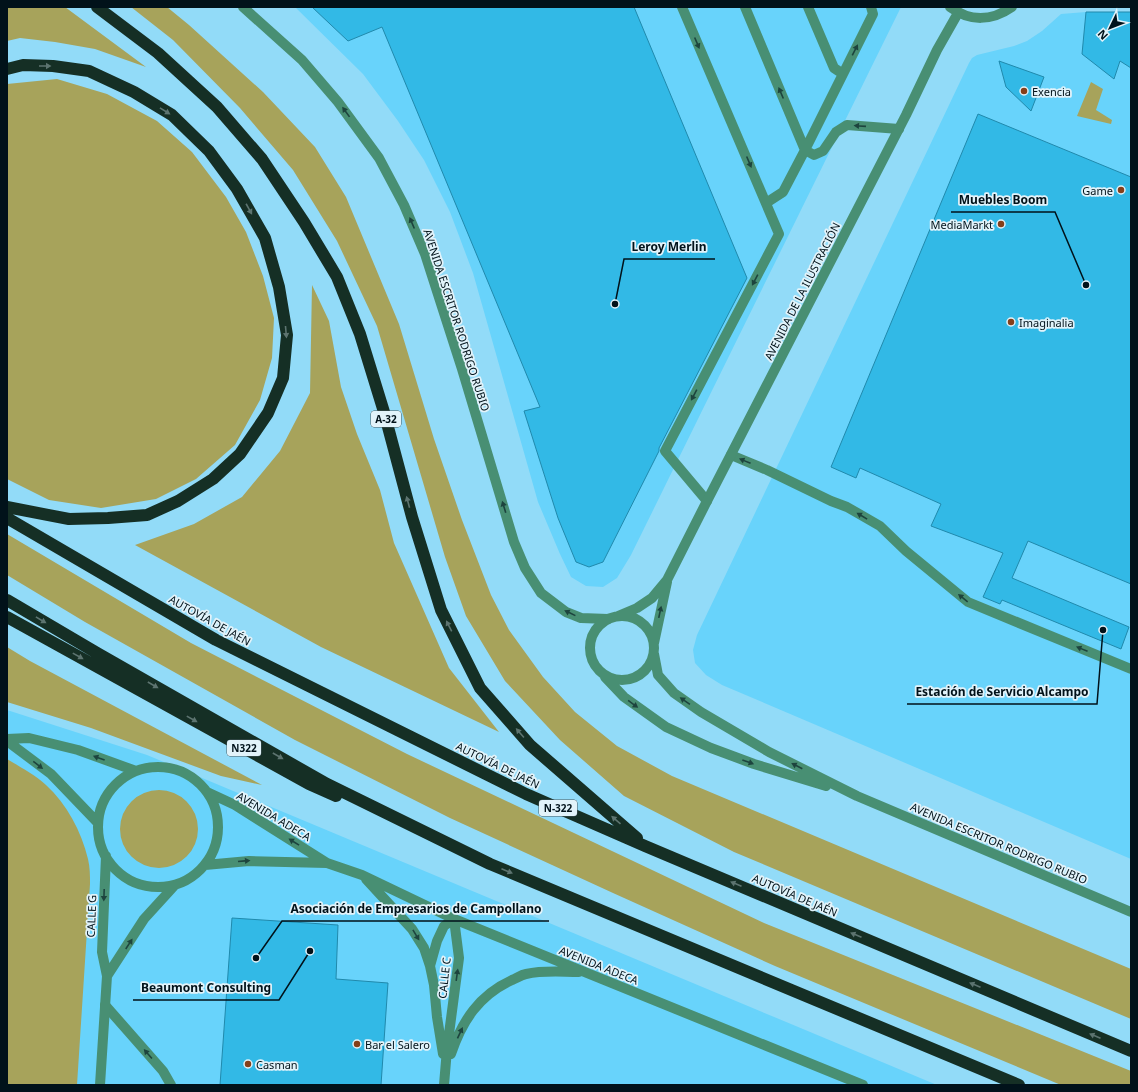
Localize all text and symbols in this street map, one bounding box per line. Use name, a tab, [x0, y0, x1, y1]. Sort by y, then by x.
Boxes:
north arrow	[1090, 8, 1130, 48]
text: N	[1094, 27, 1111, 44]
one-way arrow	[695, 37, 701, 49]
one-way arrow	[852, 45, 858, 56]
one-way arrow	[39, 63, 52, 69]
place label: Exencia	[1032, 84, 1071, 99]
marker: Exencia	[1019, 86, 1029, 96]
one-way arrow	[778, 87, 784, 99]
one-way arrow	[342, 107, 350, 117]
one-way arrow	[159, 108, 171, 115]
one-way arrow	[853, 123, 866, 129]
one-way arrow	[746, 157, 752, 169]
place label: Game	[1082, 183, 1113, 198]
marker: Game	[1116, 185, 1126, 195]
callout: Muebles Boom	[951, 188, 1055, 212]
text: Muebles Boom	[959, 191, 1047, 208]
one-way arrow	[245, 203, 252, 215]
one-way arrow	[409, 217, 416, 229]
place label: MediaMarkt	[931, 217, 993, 232]
marker: MediaMarkt	[996, 219, 1006, 229]
street label: AVENIDA DE LA ILUSTRACIÓN	[761, 220, 843, 362]
street label: AVENIDA ESCRITOR RODRIGO RUBIO	[420, 227, 494, 413]
callout: Leroy Merlin	[624, 235, 715, 259]
text: Leroy Merlin	[631, 238, 707, 255]
one-way arrow	[752, 274, 758, 286]
place label: Imaginalia	[1019, 315, 1074, 330]
marker: Imaginalia	[1006, 317, 1016, 327]
one-way arrow	[283, 326, 290, 338]
one-way arrow	[691, 389, 698, 401]
road number: A-32	[371, 411, 401, 427]
one-way arrow	[738, 457, 750, 463]
one-way arrow	[405, 496, 411, 508]
one-way arrow	[501, 500, 507, 512]
one-way arrow	[857, 512, 867, 520]
street label: AUTOVÍA DE JAÉN	[166, 591, 254, 649]
one-way arrow	[957, 594, 968, 602]
one-way arrow	[658, 605, 664, 618]
one-way arrow	[564, 610, 576, 616]
one-way arrow	[35, 616, 47, 623]
one-way arrow	[445, 620, 452, 631]
one-way arrow	[1075, 646, 1087, 652]
one-way arrow	[72, 653, 84, 660]
callout: Estación de Servicio Alcampo	[907, 680, 1097, 704]
one-way arrow	[147, 681, 159, 688]
text: Estación de Servicio Alcampo	[915, 683, 1089, 700]
one-way arrow	[679, 696, 690, 705]
one-way arrow	[628, 700, 639, 708]
one-way arrow	[186, 716, 197, 723]
one-way arrow	[515, 728, 524, 738]
street label: AUTOVÍA DE JAÉN	[454, 738, 542, 792]
road number: N322	[227, 740, 261, 756]
one-way arrow	[272, 752, 284, 759]
one-way arrow	[93, 754, 105, 760]
one-way arrow	[32, 760, 43, 769]
one-way arrow	[743, 760, 755, 766]
one-way arrow	[791, 763, 802, 769]
street label: AVENIDA ADECA	[234, 788, 315, 845]
street label: AVENIDA ESCRITOR RODRIGO RUBIO	[908, 799, 1090, 887]
road number: N-322	[539, 800, 577, 816]
one-way arrow	[611, 815, 621, 825]
one-way arrow	[289, 838, 299, 846]
one-way arrow	[238, 858, 250, 865]
one-way arrow	[501, 869, 513, 875]
street label: AUTOVÍA DE JAÉN	[750, 870, 840, 920]
one-way arrow	[730, 881, 741, 887]
one-way arrow	[101, 889, 107, 902]
street label: CALLE G	[83, 895, 99, 937]
callout: Asociación de Empresarios de Campollano	[282, 897, 549, 921]
text: Asociación de Empresarios de Campollano	[290, 900, 542, 917]
one-way arrow	[412, 929, 419, 941]
one-way arrow	[849, 931, 861, 937]
one-way arrow	[125, 938, 132, 950]
street label: AVENIDA ADECA	[557, 942, 642, 988]
street label: CALLE C	[434, 957, 454, 999]
one-way arrow	[454, 969, 460, 981]
callout: Beaumont Consulting	[133, 976, 279, 1000]
text: Beaumont Consulting	[141, 979, 271, 996]
one-way arrow	[970, 982, 981, 988]
one-way arrow	[457, 1028, 463, 1039]
one-way arrow	[1090, 1033, 1101, 1039]
place label: Bar el Salero	[365, 1037, 430, 1052]
marker: Bar el Salero	[352, 1039, 362, 1049]
one-way arrow	[143, 1049, 152, 1059]
place label: Casman	[256, 1057, 298, 1072]
marker: Casman	[243, 1059, 253, 1069]

